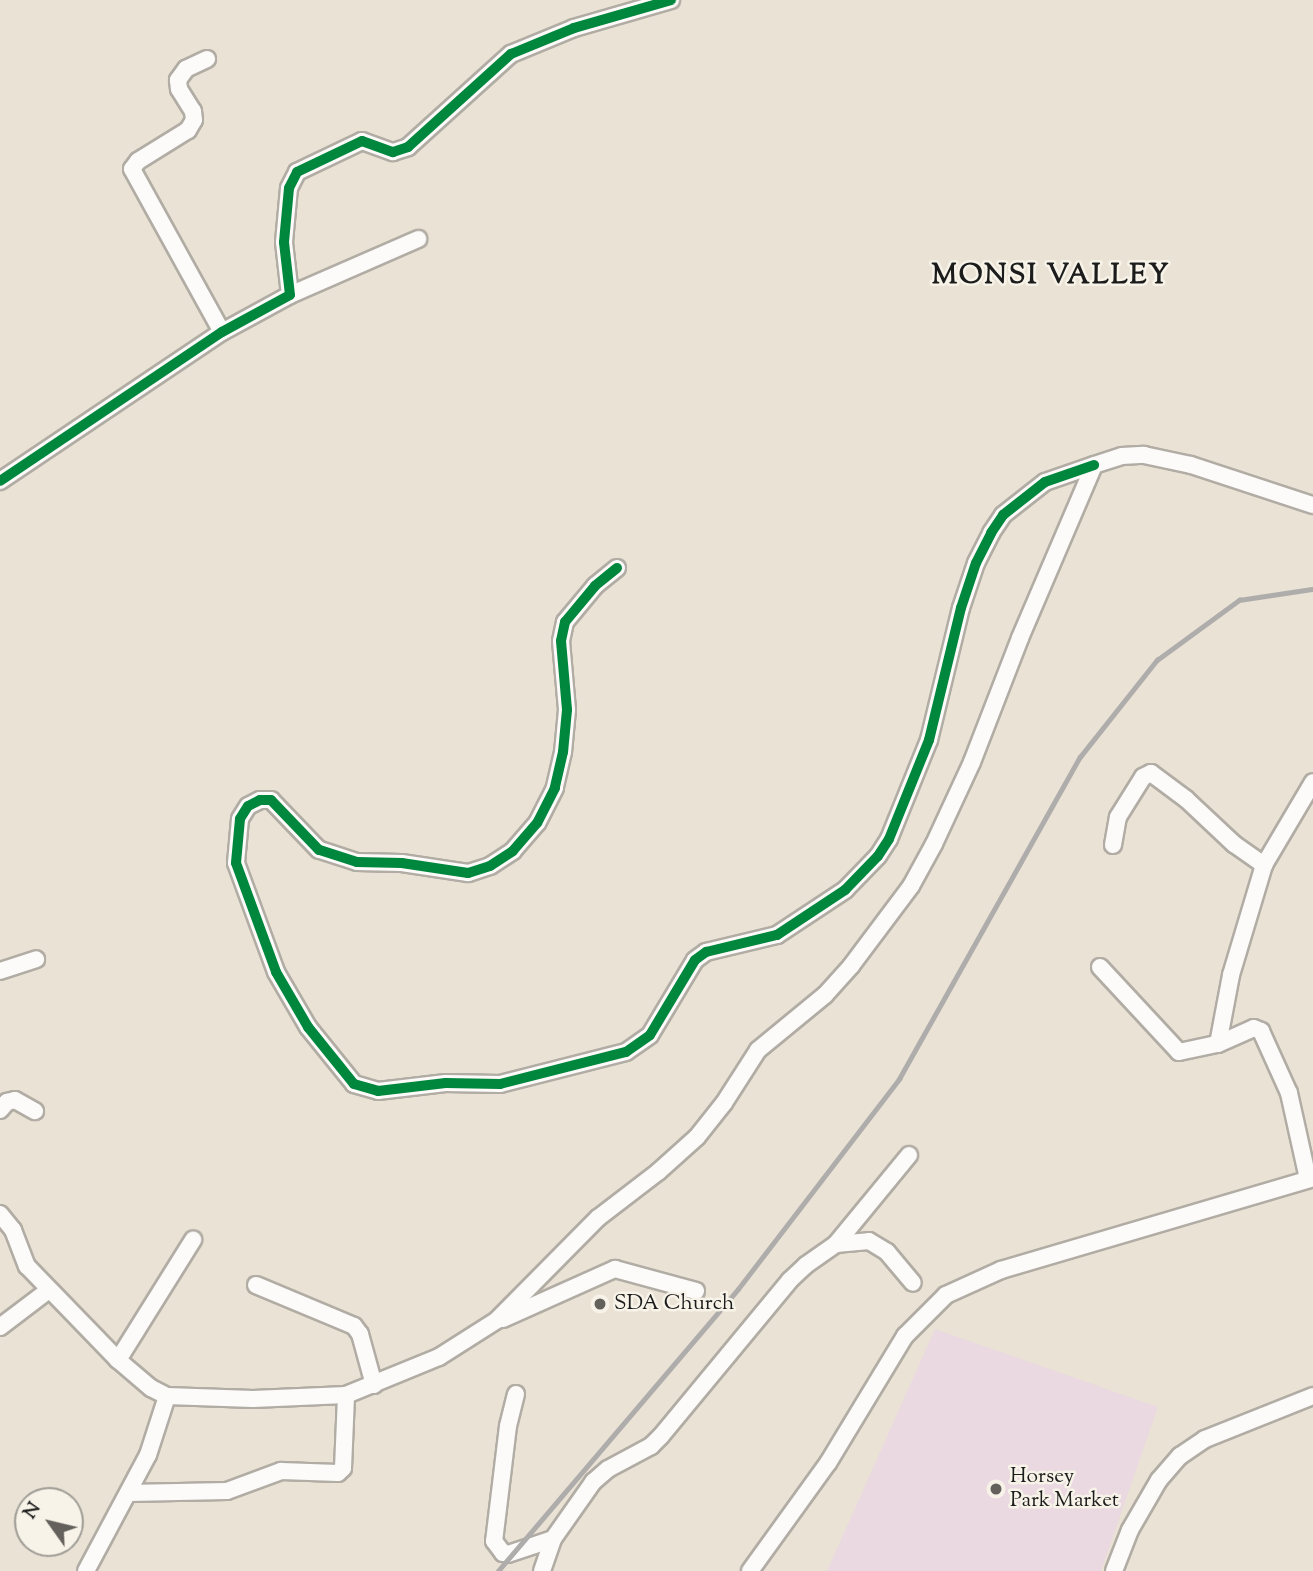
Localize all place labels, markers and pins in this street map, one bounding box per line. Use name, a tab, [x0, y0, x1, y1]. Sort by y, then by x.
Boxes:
place label: SDA Church	[614, 1291, 734, 1317]
marker: SDA Church	[592, 1296, 608, 1312]
place label: Horsey Park Market	[1010, 1464, 1119, 1514]
marker: Horsey Park Market	[988, 1481, 1004, 1497]

